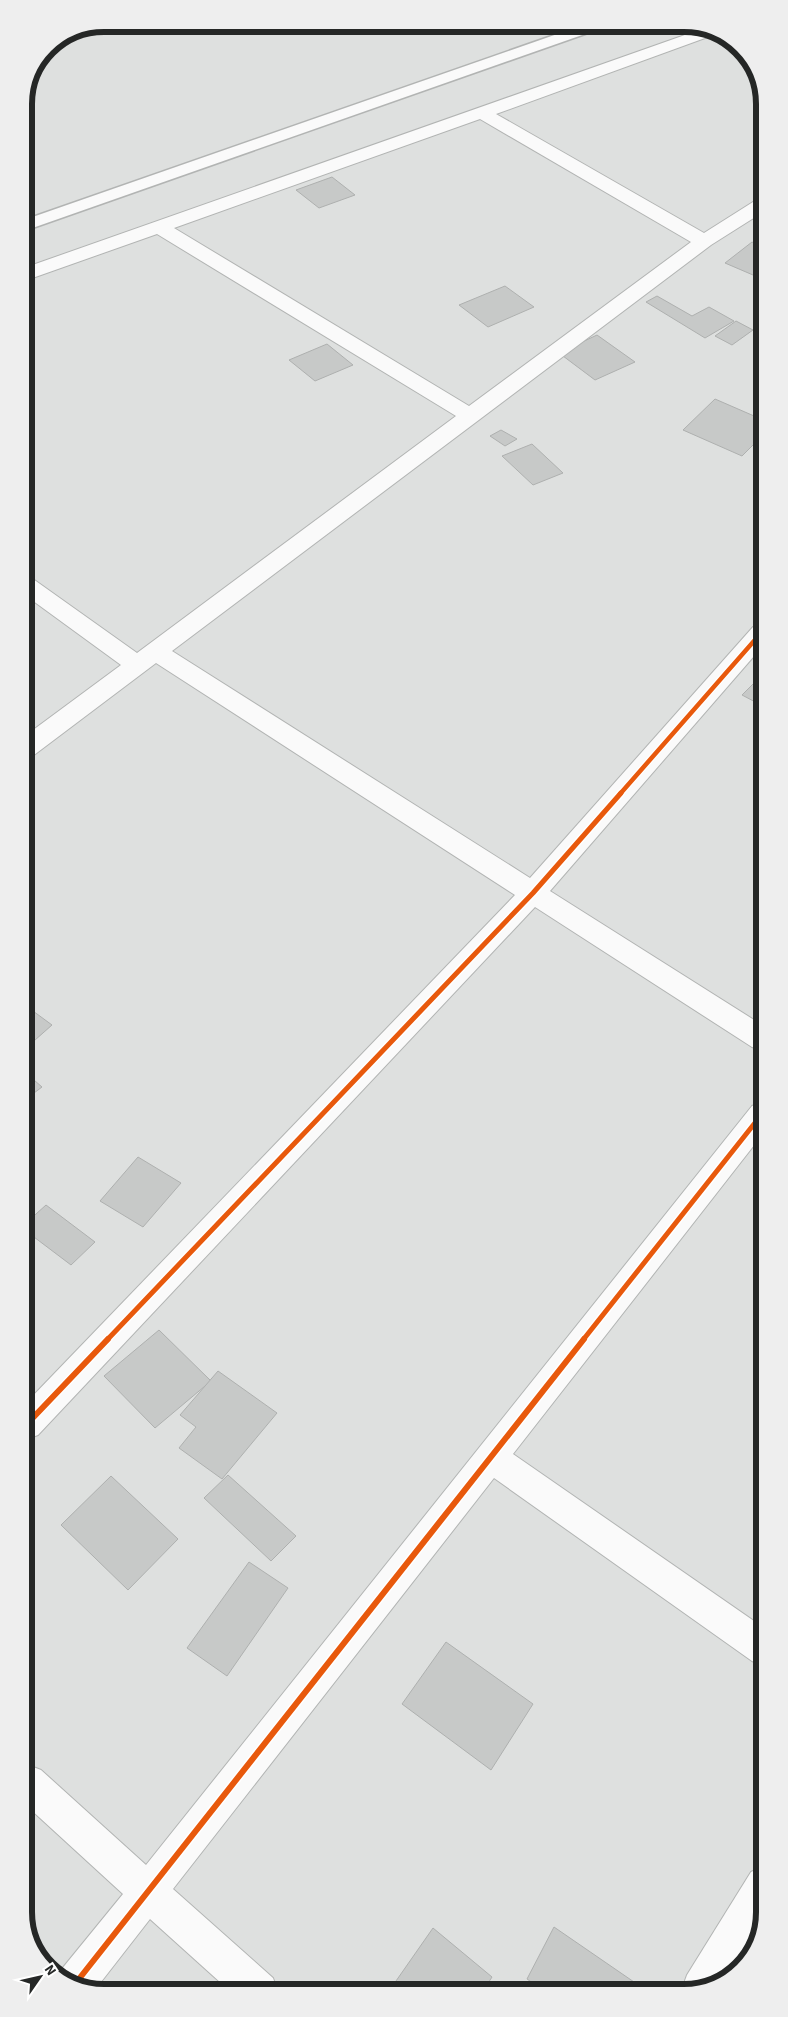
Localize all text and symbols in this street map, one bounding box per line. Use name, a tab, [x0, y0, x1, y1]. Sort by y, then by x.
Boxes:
north arrow	[15, 1952, 65, 2002]
text: N	[39, 1961, 61, 1980]

